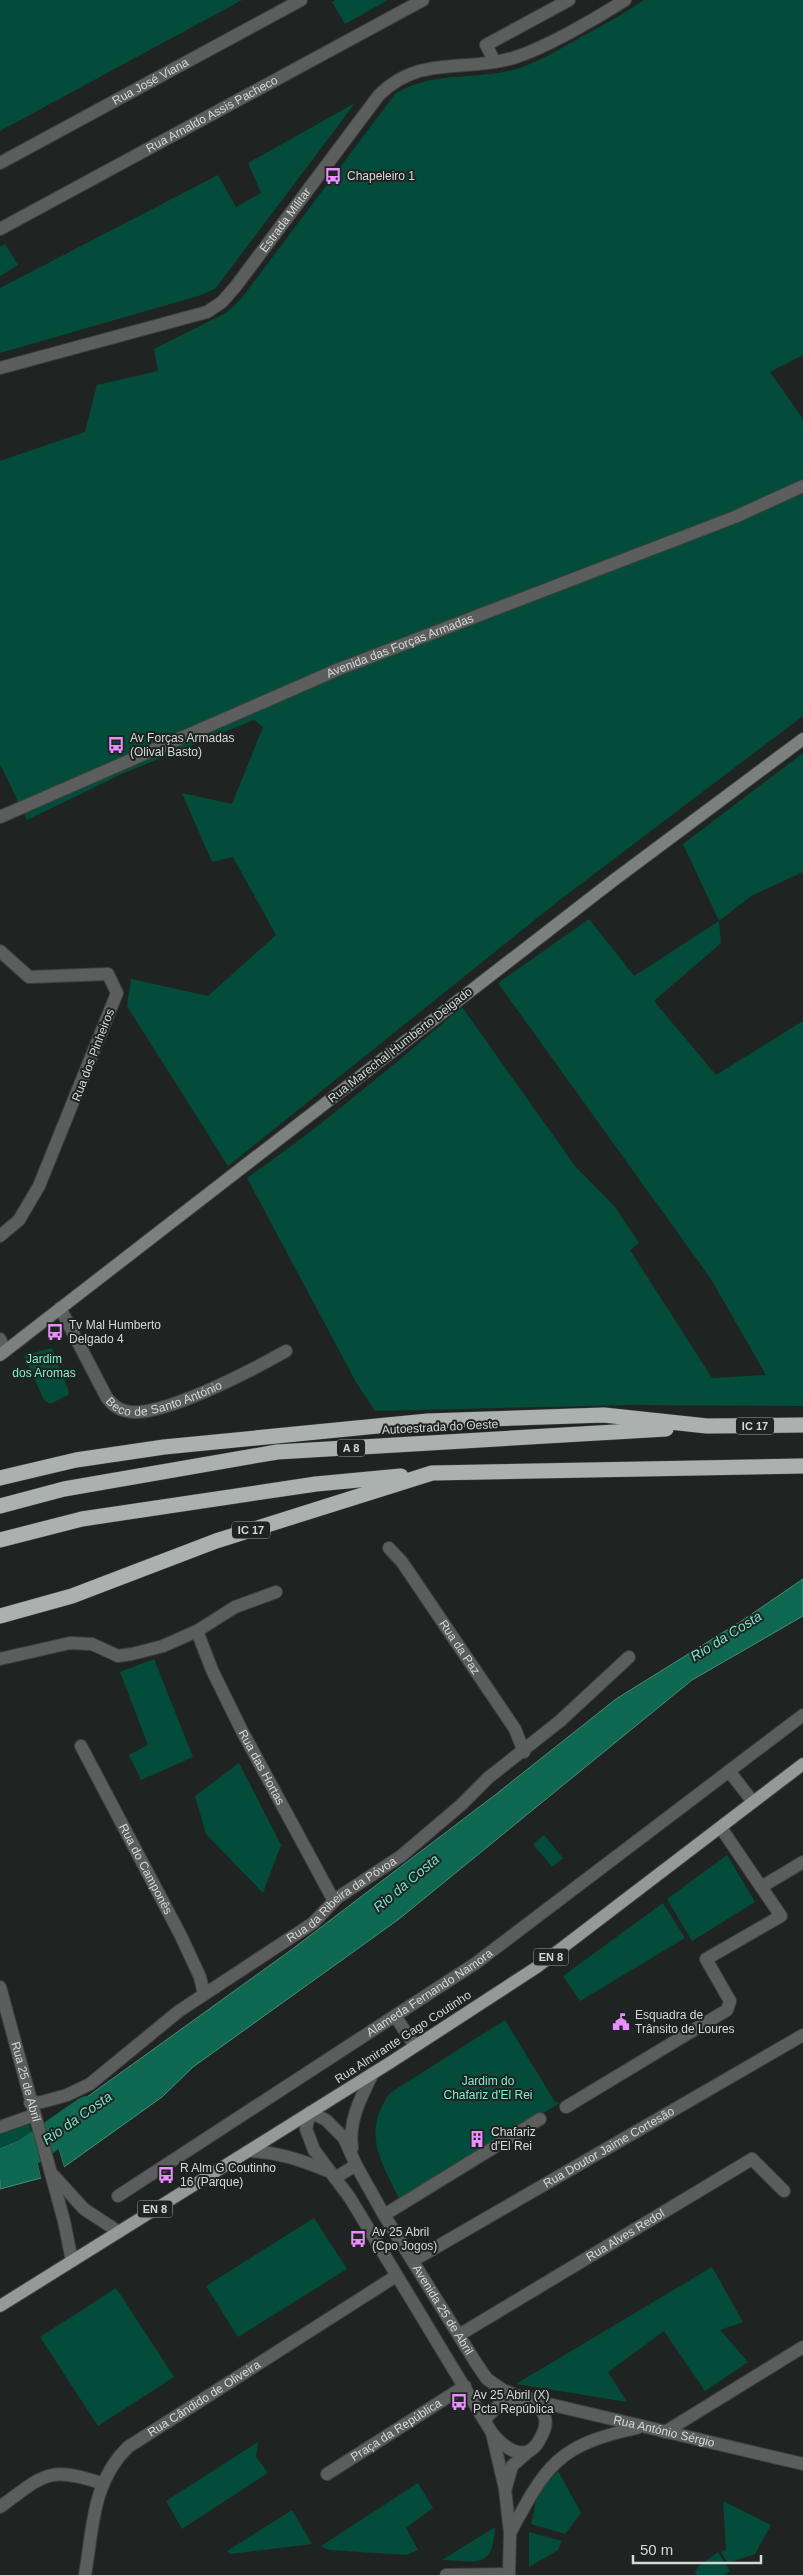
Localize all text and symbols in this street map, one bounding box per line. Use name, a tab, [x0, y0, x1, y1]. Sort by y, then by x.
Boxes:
street label: Rua José Viana	[110, 55, 191, 108]
street label: Rua Arnaldo Assis Pacheco	[144, 73, 280, 156]
bus stop icon: Chapeleiro 1	[323, 166, 343, 186]
place label: Chapeleiro 1	[347, 169, 415, 183]
street label: Estrada Militar	[257, 185, 314, 255]
street label: Avenida das Forças Armadas	[324, 611, 475, 681]
place label: Av Forças Armadas (Olival Basto)	[130, 731, 234, 759]
bus stop icon: Av Forças Armadas (Olival Basto)	[106, 735, 126, 755]
street label: Rua Marechal Humberto Delgado	[325, 984, 475, 1106]
street label: Rua dos Pinheiros	[69, 1007, 117, 1103]
place label: Tv Mal Humberto Delgado 4	[69, 1318, 161, 1346]
bus stop icon: Tv Mal Humberto Delgado 4	[45, 1322, 65, 1342]
park label: Jardim dos Aromas	[12, 1352, 76, 1380]
street label: Beco de Santo António	[103, 1378, 224, 1419]
street label: Autoestrada do Oeste	[381, 1417, 499, 1437]
road number: IC 17	[736, 1418, 774, 1434]
road number: A 8	[337, 1440, 365, 1456]
road number: IC 17	[232, 1522, 270, 1538]
water label: Rio da Costa	[687, 1608, 765, 1664]
street label: Rua da Paz	[436, 1617, 483, 1677]
street label: Rua das Hortas	[236, 1727, 288, 1807]
street label: Rua do Camponês	[116, 1821, 175, 1917]
water label: Rio da Costa	[370, 1851, 442, 1915]
street label: Rua da Ribeira da Póvoa	[284, 1854, 399, 1945]
street label: Alameda Fernando Namora	[364, 1946, 496, 2039]
road number: EN 8	[534, 1948, 568, 1965]
street label: Rua Almirante Gago Coutinho	[332, 1988, 474, 2086]
place label: Esquadra de Trânsito de Loures	[635, 2008, 735, 2036]
public building icon: Esquadra de Trânsito de Loures	[611, 2012, 631, 2032]
street label: Rua 25 de Abril	[8, 2040, 43, 2123]
park label: Jardim do Chafariz d'El Rei	[444, 2074, 533, 2102]
water label: Rio da Costa	[39, 2088, 115, 2148]
street label: Rua Doutor Jaime Cortesão	[541, 2104, 677, 2191]
place label: Chafariz d'El Rei	[491, 2125, 536, 2153]
building icon: Chafariz d'El Rei	[467, 2129, 487, 2149]
place label: R Alm G Coutinho 16 (Parque)	[180, 2161, 276, 2189]
bus stop icon: R Alm G Coutinho 16 (Parque)	[156, 2165, 176, 2185]
road number: EN 8	[138, 2200, 172, 2218]
street label: Rua Alves Redol	[584, 2206, 667, 2264]
place label: Av 25 Abril (Cpo Jogos)	[372, 2225, 437, 2253]
bus stop icon: Av 25 Abril (Cpo Jogos)	[348, 2229, 368, 2249]
street label: Avenida 25 de Abril	[410, 2262, 476, 2357]
street label: Rua Cândido de Oliveira	[145, 2357, 263, 2440]
place label: Av 25 Abril (X) Pcta República	[473, 2388, 554, 2416]
bus stop icon: Av 25 Abril (X) Pcta República	[449, 2392, 469, 2412]
street label: Praça da República	[348, 2396, 444, 2464]
street label: Rua António Sérgio	[612, 2413, 716, 2450]
scale bar	[633, 2532, 760, 2564]
text: 50 m	[640, 2541, 673, 2558]

